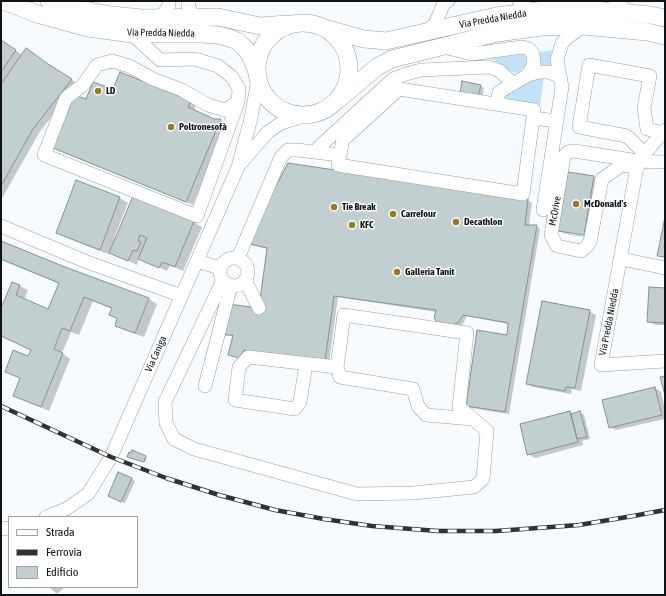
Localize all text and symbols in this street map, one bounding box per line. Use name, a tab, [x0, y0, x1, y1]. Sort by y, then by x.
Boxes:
street label: Via Predda Niedda	[459, 7, 527, 31]
street label: Via Predda Niedda	[127, 26, 195, 40]
place label: LD	[106, 85, 115, 97]
marker: LD	[93, 86, 103, 96]
place label: Poltronesofà	[179, 121, 227, 133]
marker: Poltronesofà	[166, 122, 176, 132]
street label: McDrive	[547, 195, 563, 227]
place label: McDonald's	[584, 198, 627, 210]
marker: McDonald's	[571, 199, 581, 209]
place label: Tie Break	[342, 201, 376, 213]
marker: Tie Break	[329, 202, 339, 212]
place label: Carrefour	[401, 208, 436, 220]
marker: Carrefour	[388, 209, 398, 219]
place label: Decathlon	[464, 216, 502, 228]
marker: Decathlon	[451, 217, 461, 227]
place label: KFC	[360, 219, 373, 231]
marker: KFC	[347, 220, 357, 230]
place label: Galleria Tanit	[405, 266, 454, 278]
marker: Galleria Tanit	[392, 267, 402, 277]
street label: Via Predda Niedda	[597, 288, 621, 356]
street label: Via Caniga	[143, 334, 169, 374]
legend	[8, 516, 138, 588]
text: Strada	[46, 525, 75, 539]
text: Ferrovia	[46, 545, 82, 559]
text: Edificio	[46, 565, 78, 579]

